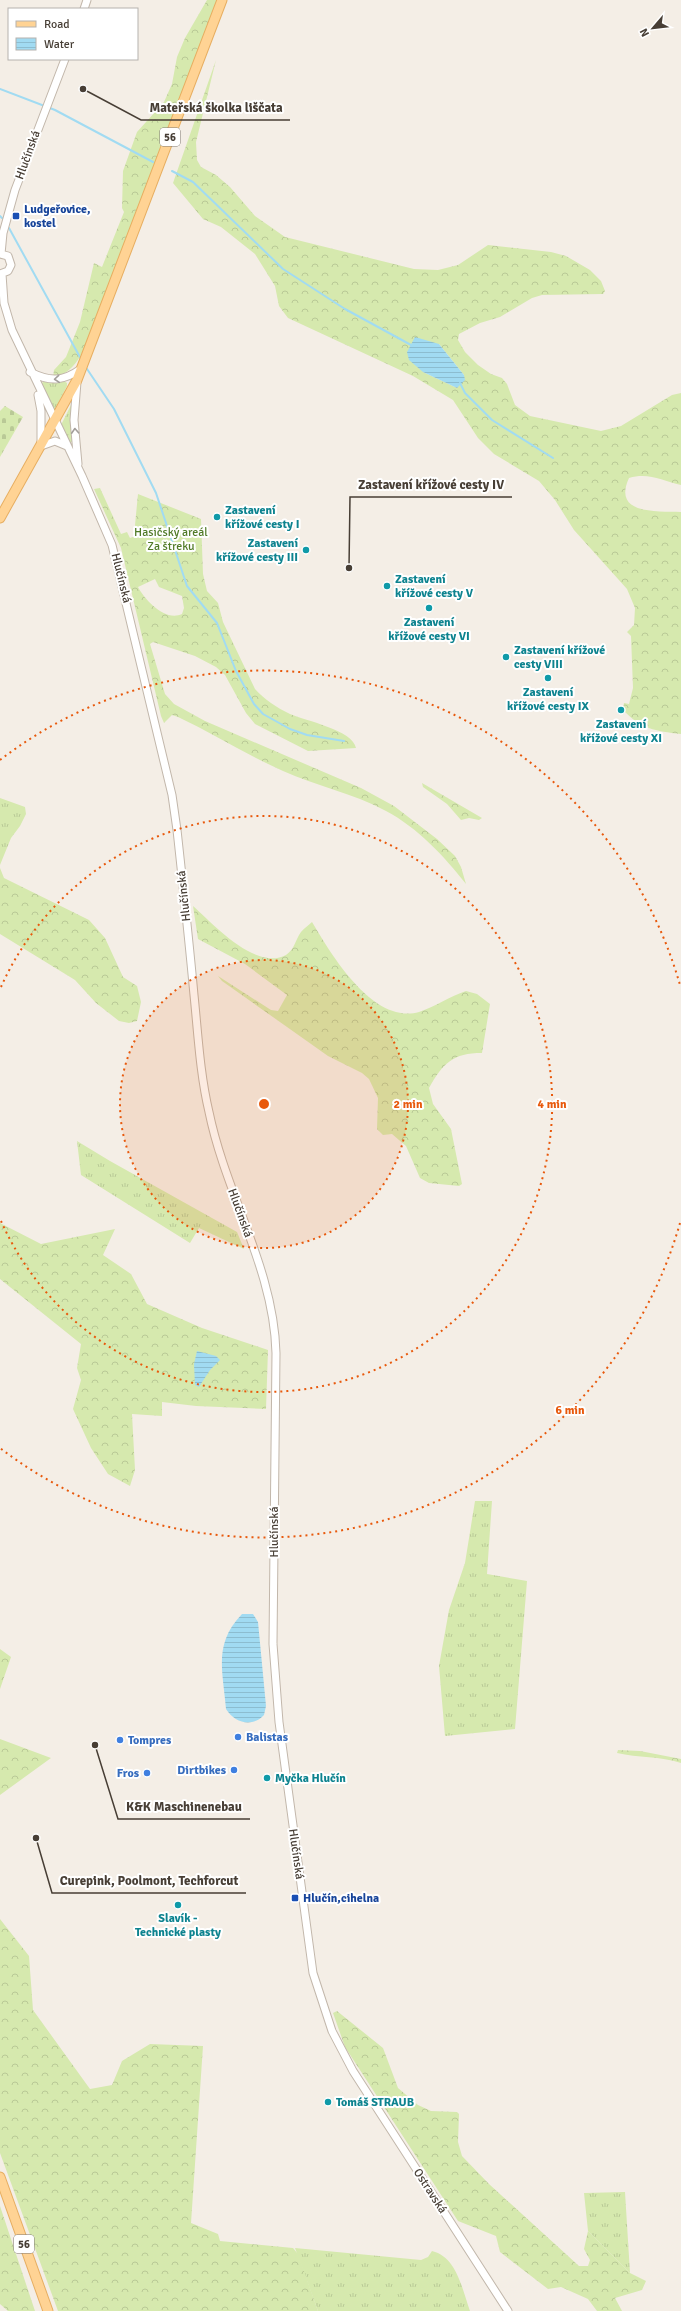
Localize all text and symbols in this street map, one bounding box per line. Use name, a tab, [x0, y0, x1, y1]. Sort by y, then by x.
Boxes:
legend	[8, 8, 138, 60]
north arrow	[633, 8, 673, 48]
text: Road	[44, 17, 70, 32]
text: N	[637, 26, 652, 39]
text: Water	[44, 37, 75, 52]
callout: Mateřská školka liščata	[141, 95, 290, 120]
text: Mateřská školka liščata	[149, 100, 283, 116]
street label: Hlučínská	[12, 128, 44, 182]
road number: 56	[160, 128, 180, 146]
place label: Ludgeřovice, kostel	[24, 202, 91, 231]
marker: Ludgeřovice, kostel	[11, 211, 21, 221]
one-way arrow	[54, 375, 60, 384]
one-way arrow	[70, 428, 79, 434]
callout: Zastavení křížové cesty IV	[350, 472, 512, 497]
text: Zastavení křížové cesty IV	[358, 477, 504, 493]
place label: Zastavení křížové cesty I	[225, 503, 299, 532]
marker: Zastavení křížové cesty I	[212, 512, 222, 522]
park label: Hasičský areál Za štreku	[134, 525, 208, 554]
place label: Zastavení křížové cesty III	[216, 536, 298, 565]
marker: Zastavení křížové cesty III	[301, 545, 311, 555]
street label: Hlučínská	[108, 551, 134, 605]
place label: Zastavení křížové cesty V	[395, 572, 474, 601]
marker: Zastavení křížové cesty V	[382, 581, 392, 591]
marker: Zastavení křížové cesty VI	[424, 603, 434, 613]
place label: Zastavení křížové cesty VI	[388, 615, 470, 644]
place label: Zastavení křížové cesty VIII	[514, 643, 605, 672]
marker: Zastavení křížové cesty VIII	[501, 652, 511, 662]
marker: Zastavení křížové cesty IX	[543, 673, 553, 683]
place label: Zastavení křížové cesty IX	[507, 685, 590, 714]
marker: Zastavení křížové cesty XI	[616, 705, 626, 715]
place label: Zastavení křížové cesty XI	[580, 717, 662, 746]
street label: Hlučínská	[174, 870, 194, 922]
centre of rings	[257, 1097, 271, 1111]
text: 2 min	[394, 1097, 423, 1112]
text: 4 min	[538, 1097, 567, 1112]
street label: Hlučínská	[224, 1186, 256, 1240]
text: 6 min	[556, 1403, 585, 1418]
street label: Hlučínská	[267, 1507, 282, 1557]
place label: Balistas	[246, 1730, 289, 1745]
marker: Balistas	[233, 1732, 243, 1742]
place label: Tompres	[128, 1733, 172, 1748]
marker: Tompres	[115, 1735, 125, 1745]
place label: Dirtbikes	[177, 1763, 227, 1778]
marker: Dirtbikes	[229, 1765, 239, 1775]
place label: Fros	[117, 1766, 140, 1781]
marker: Fros	[142, 1768, 152, 1778]
place label: Myčka Hlučín	[275, 1771, 346, 1786]
marker: Myčka Hlučín	[262, 1773, 272, 1783]
callout: K&K Maschinenebau	[118, 1794, 250, 1819]
text: K&K Maschinenebau	[126, 1799, 242, 1815]
street label: Hlučínská	[285, 1828, 307, 1880]
callout: Curepink, Poolmont, Techforcut	[52, 1868, 246, 1893]
text: Curepink, Poolmont, Techforcut	[60, 1873, 238, 1889]
place label: Hlučín,cihelna	[303, 1891, 379, 1906]
marker: Hlučín,cihelna	[290, 1893, 300, 1903]
marker: Slavík - Technické plasty	[173, 1900, 183, 1910]
place label: Slavík - Technické plasty	[135, 1911, 221, 1940]
place label: Tomáš STRAUB	[336, 2095, 414, 2110]
marker: Tomáš STRAUB	[323, 2097, 333, 2107]
street label: Ostravská	[410, 2166, 450, 2216]
road number: 56	[14, 2235, 34, 2253]

